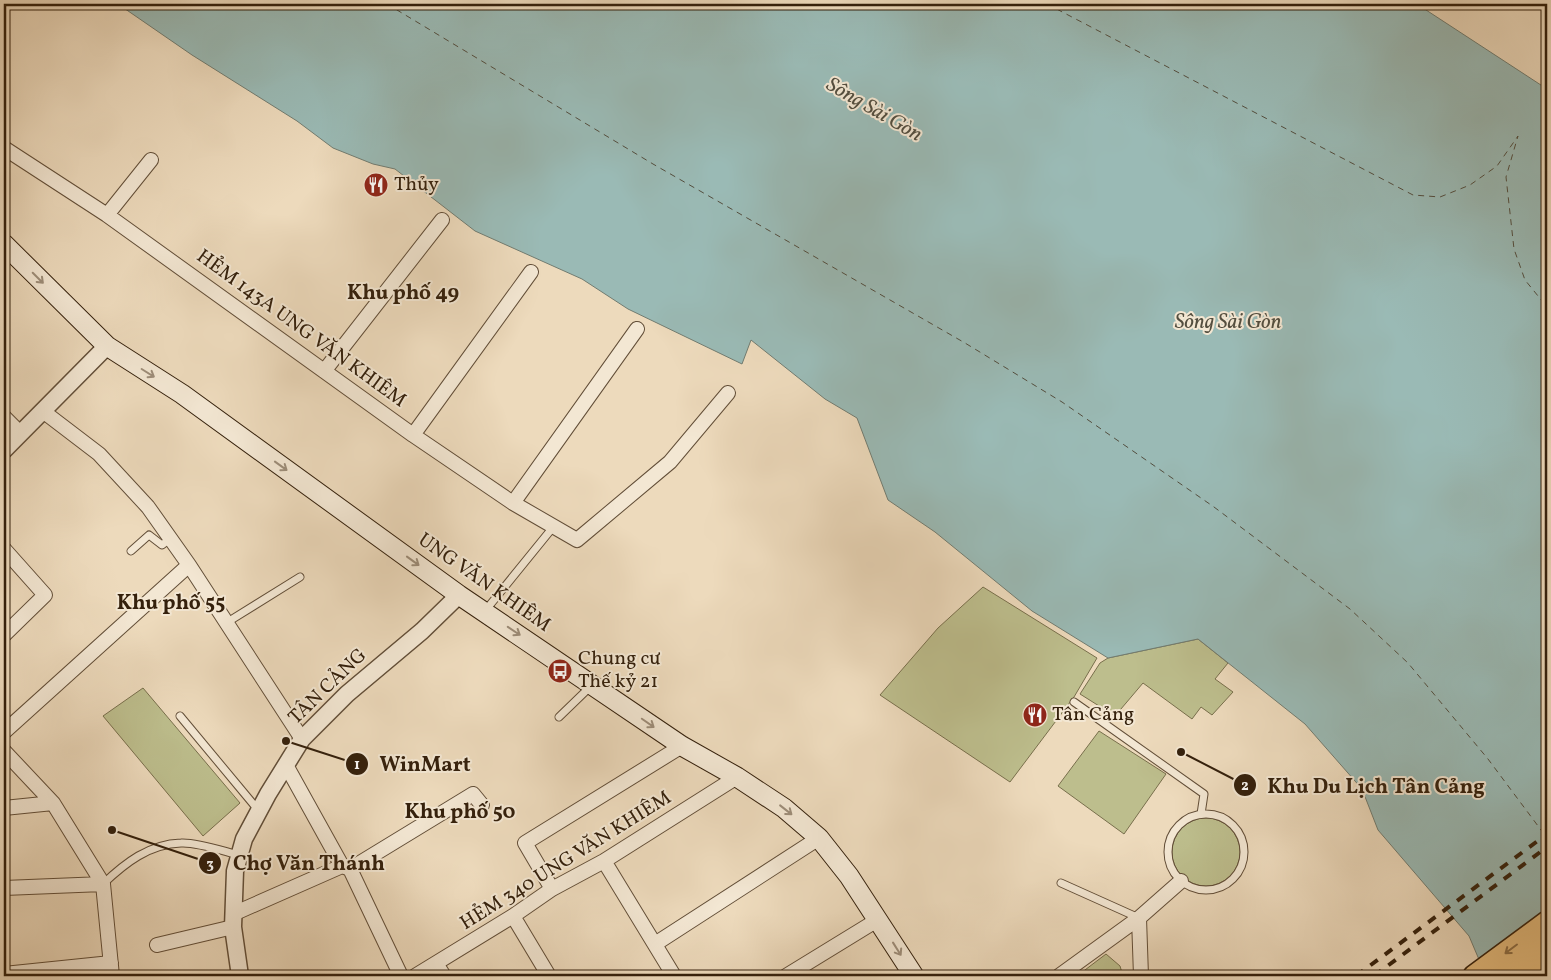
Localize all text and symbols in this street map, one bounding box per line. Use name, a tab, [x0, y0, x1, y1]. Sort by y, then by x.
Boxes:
water label: Sông Sài Gòn	[821, 71, 928, 149]
place label: Thủy	[394, 171, 439, 199]
restaurant icon: Thủy	[363, 172, 389, 198]
street label: HẺM 143A UNG VĂN KHIÊM	[190, 243, 412, 415]
one-way arrow	[32, 272, 44, 284]
district label: Khu phố 49	[347, 279, 459, 308]
water label: Sông Sài Gòn	[1175, 308, 1281, 337]
one-way arrow	[141, 368, 155, 378]
one-way arrow	[274, 461, 288, 471]
street label: UNG VĂN KHIÊM	[412, 527, 556, 639]
one-way arrow	[406, 556, 419, 567]
district label: Khu phố 55	[117, 589, 225, 618]
one-way arrow	[507, 626, 521, 636]
street label: TÂN CẢNG	[283, 642, 373, 732]
place label: Chung cư Thế kỷ 21	[578, 645, 661, 696]
bus stop icon: Chung cư Thế kỷ 21	[547, 658, 573, 684]
place label: Tân Cảng	[1052, 701, 1134, 729]
restaurant icon: Tân Cảng	[1022, 702, 1048, 728]
one-way arrow	[641, 718, 655, 728]
callout: WinMart	[345, 746, 481, 782]
text: WinMart	[379, 751, 471, 780]
text: 1	[354, 755, 360, 776]
callout: Khu Du Lịch Tân Cảng	[1232, 767, 1495, 803]
text: Khu Du Lịch Tân Cảng	[1267, 773, 1485, 802]
text: 2	[1241, 776, 1249, 797]
street label: HẺM 340 UNG VĂN KHIÊM	[455, 784, 677, 938]
district label: Khu phố 50	[404, 798, 516, 827]
one-way arrow	[779, 804, 792, 815]
callout: Chợ Văn Thánh	[197, 845, 395, 881]
text: Chợ Văn Thánh	[233, 850, 385, 879]
text: 3	[206, 854, 214, 875]
one-way arrow	[893, 942, 903, 956]
one-way arrow	[1504, 944, 1518, 954]

